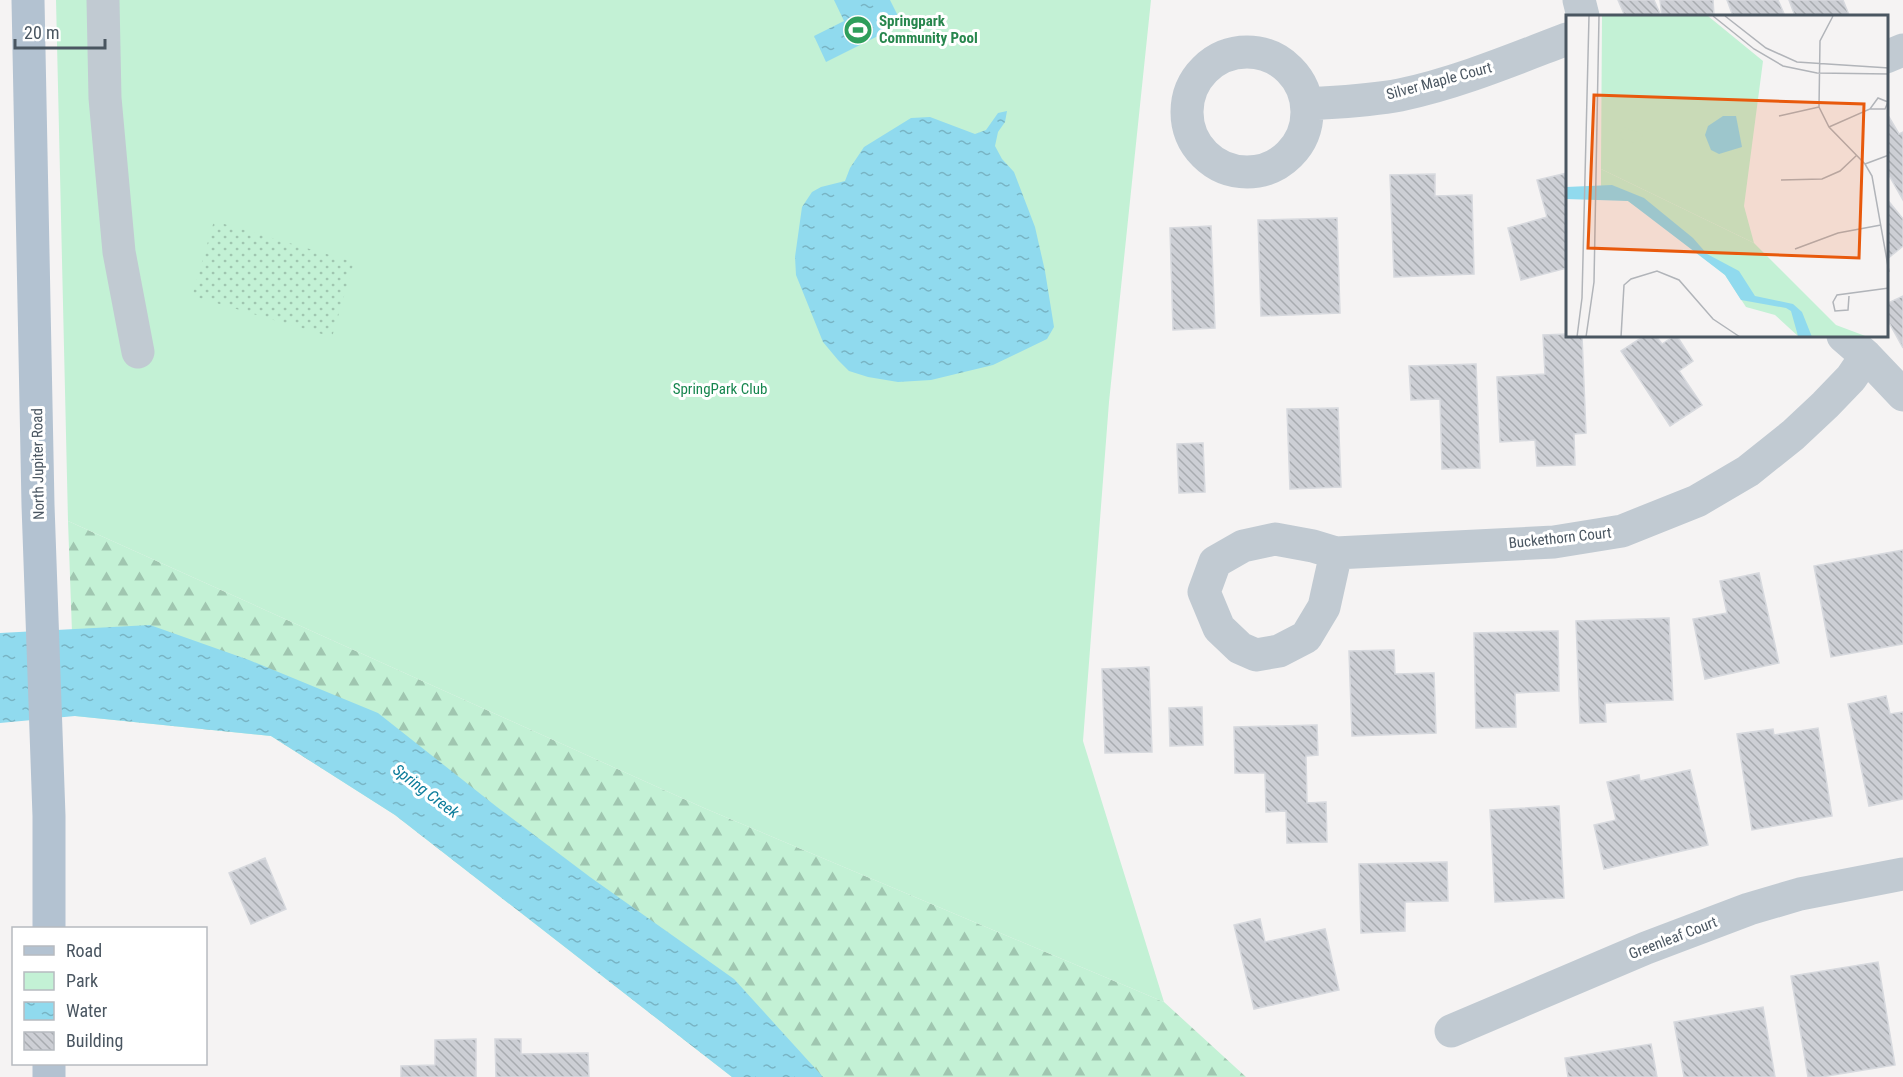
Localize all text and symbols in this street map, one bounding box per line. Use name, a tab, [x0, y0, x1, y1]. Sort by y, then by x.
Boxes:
scale bar	[15, 12, 105, 50]
place label: Springpark Community Pool	[879, 12, 978, 47]
sports icon: Springpark Community Pool	[842, 14, 874, 46]
inset map	[1566, 15, 1888, 338]
text: 20 m	[24, 22, 59, 43]
street label: Silver Maple Court	[1384, 58, 1494, 104]
park label: SpringPark Club	[673, 380, 767, 398]
street label: North Jupiter Road	[28, 408, 48, 520]
street label: Buckethorn Court	[1508, 524, 1612, 552]
water label: Spring Creek	[389, 760, 464, 823]
street label: Greenleaf Court	[1626, 913, 1720, 963]
legend	[12, 927, 207, 1065]
text: Road	[66, 940, 102, 961]
text: Park	[66, 970, 98, 991]
text: Water	[66, 1000, 108, 1021]
text: Building	[66, 1030, 123, 1051]

